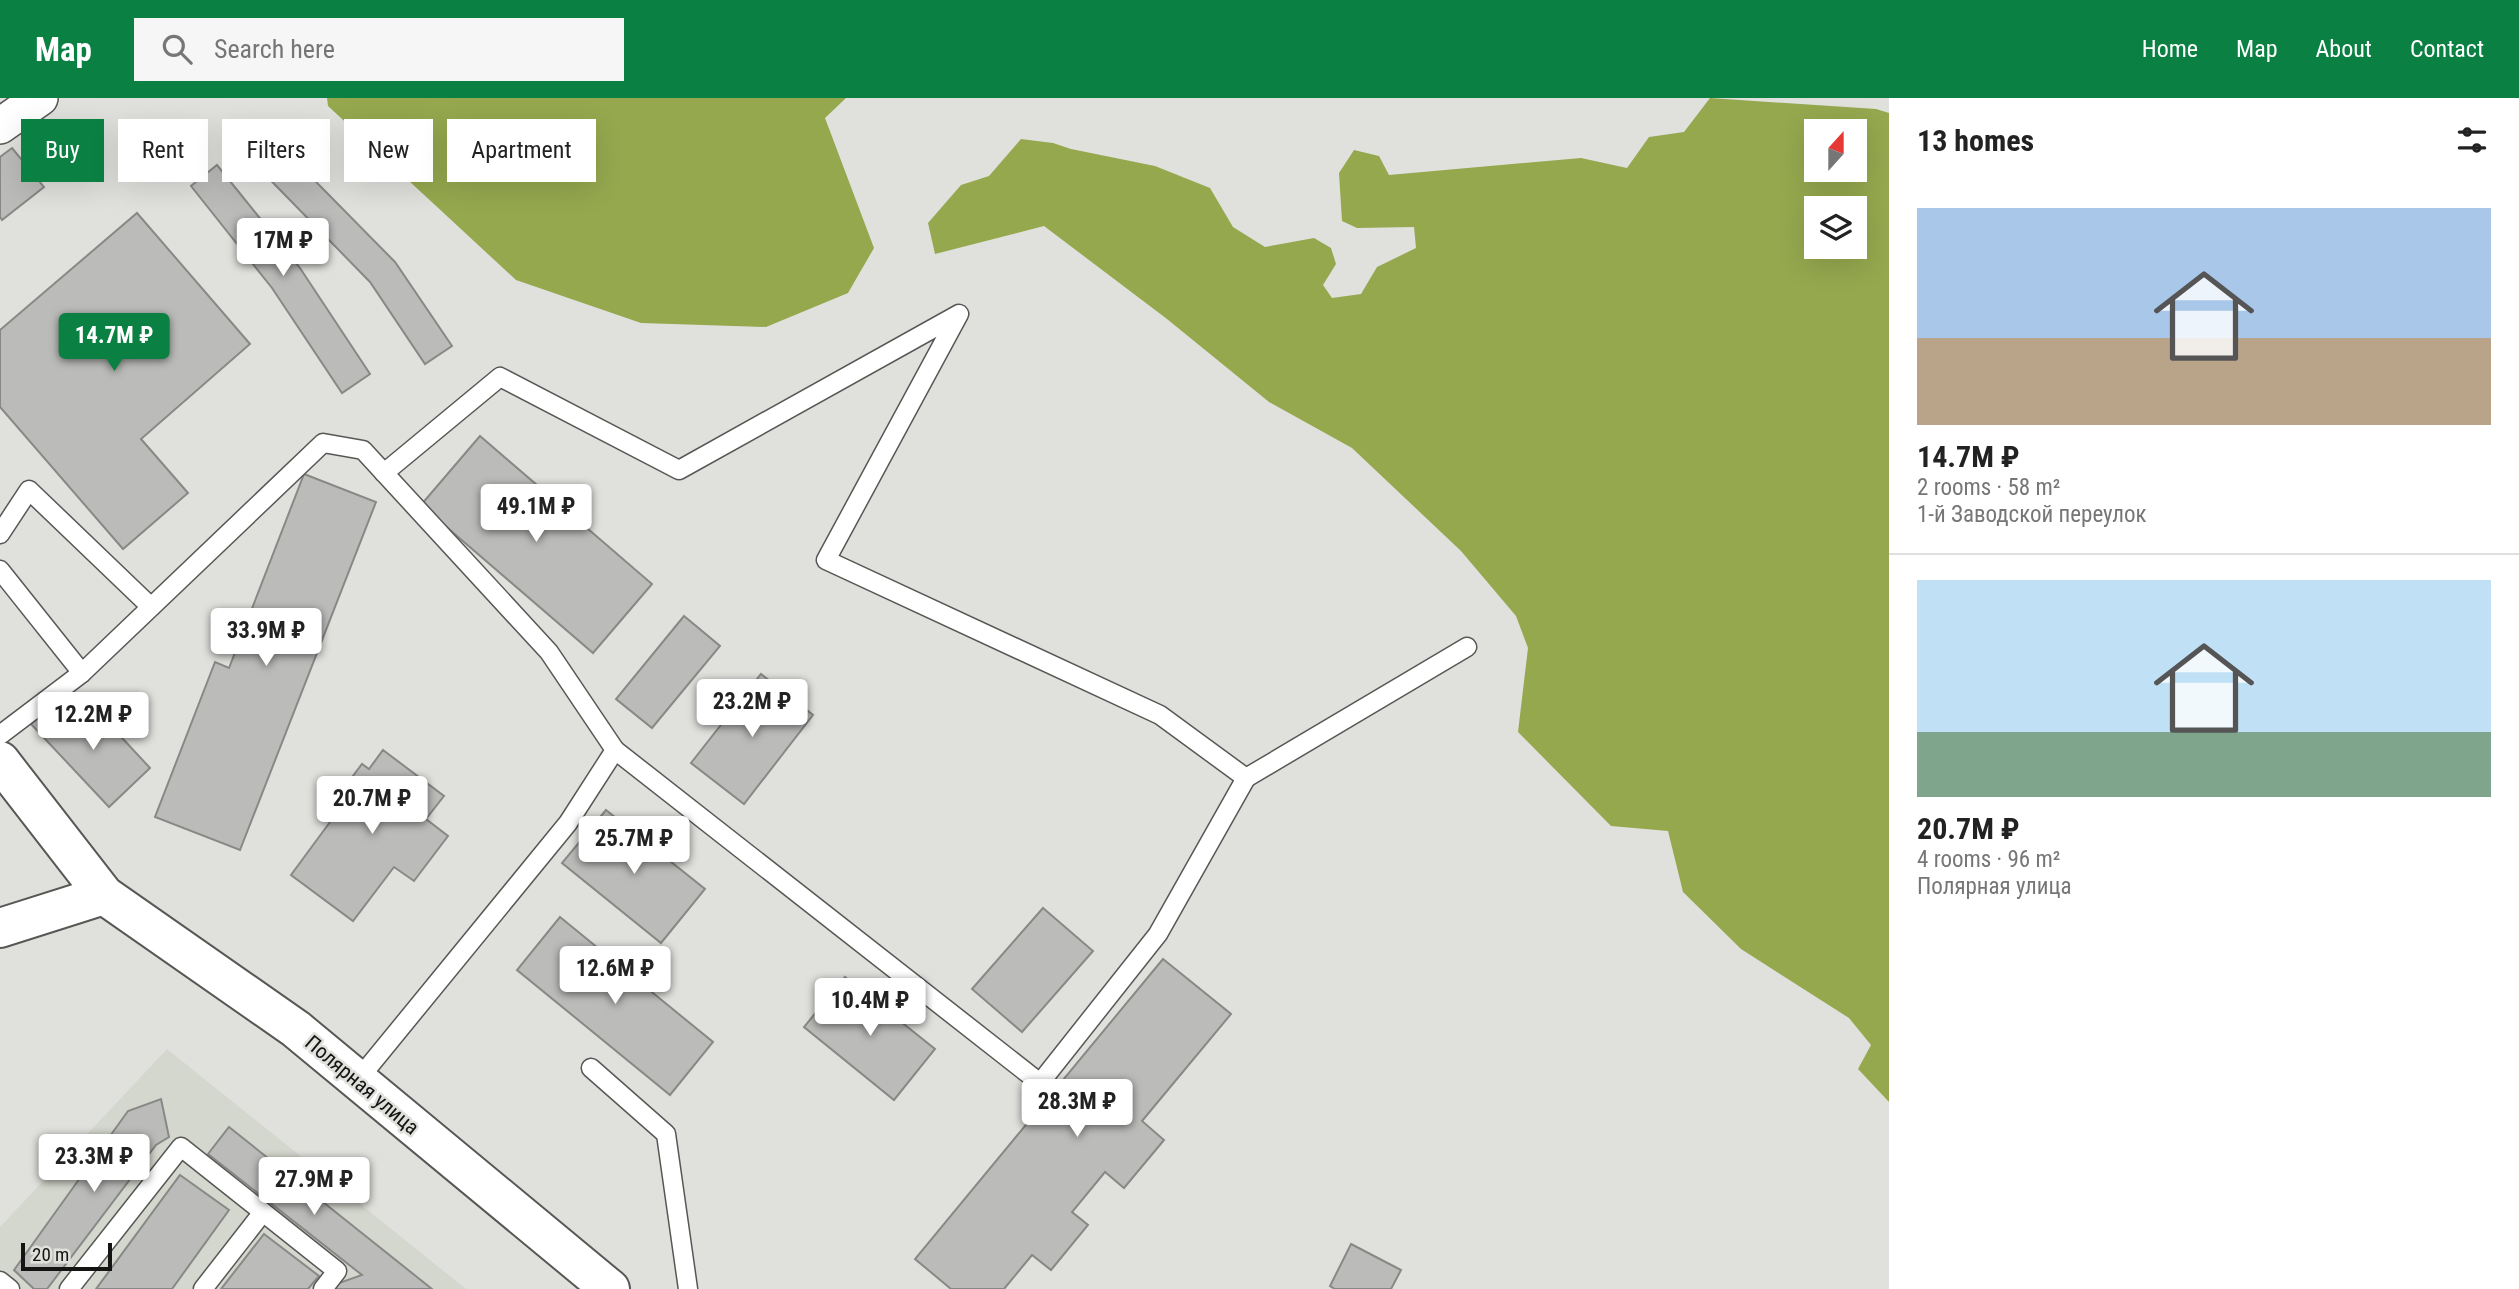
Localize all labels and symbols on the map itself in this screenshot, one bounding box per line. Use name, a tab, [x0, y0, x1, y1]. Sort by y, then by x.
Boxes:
north arrow	[1804, 119, 1867, 182]
pin: 17M ₽	[234, 218, 332, 278]
pin: 14.7M ₽	[49, 314, 179, 373]
pin: 49.1M ₽	[471, 484, 601, 544]
pin: 33.9M ₽	[201, 608, 331, 668]
pin: 23.2M ₽	[687, 680, 817, 739]
pin: 12.2M ₽	[28, 692, 158, 752]
pin: 20.7M ₽	[307, 776, 437, 836]
pin: 25.7M ₽	[569, 816, 699, 876]
pin: 12.6M ₽	[550, 946, 680, 1006]
pin: 10.4M ₽	[805, 978, 935, 1038]
street label: Полярная улица	[300, 1030, 424, 1140]
pin: 28.3M ₽	[1012, 1080, 1142, 1139]
pin: 23.3M ₽	[29, 1134, 159, 1194]
pin: 27.9M ₽	[249, 1158, 379, 1217]
scale bar	[21, 1240, 112, 1272]

